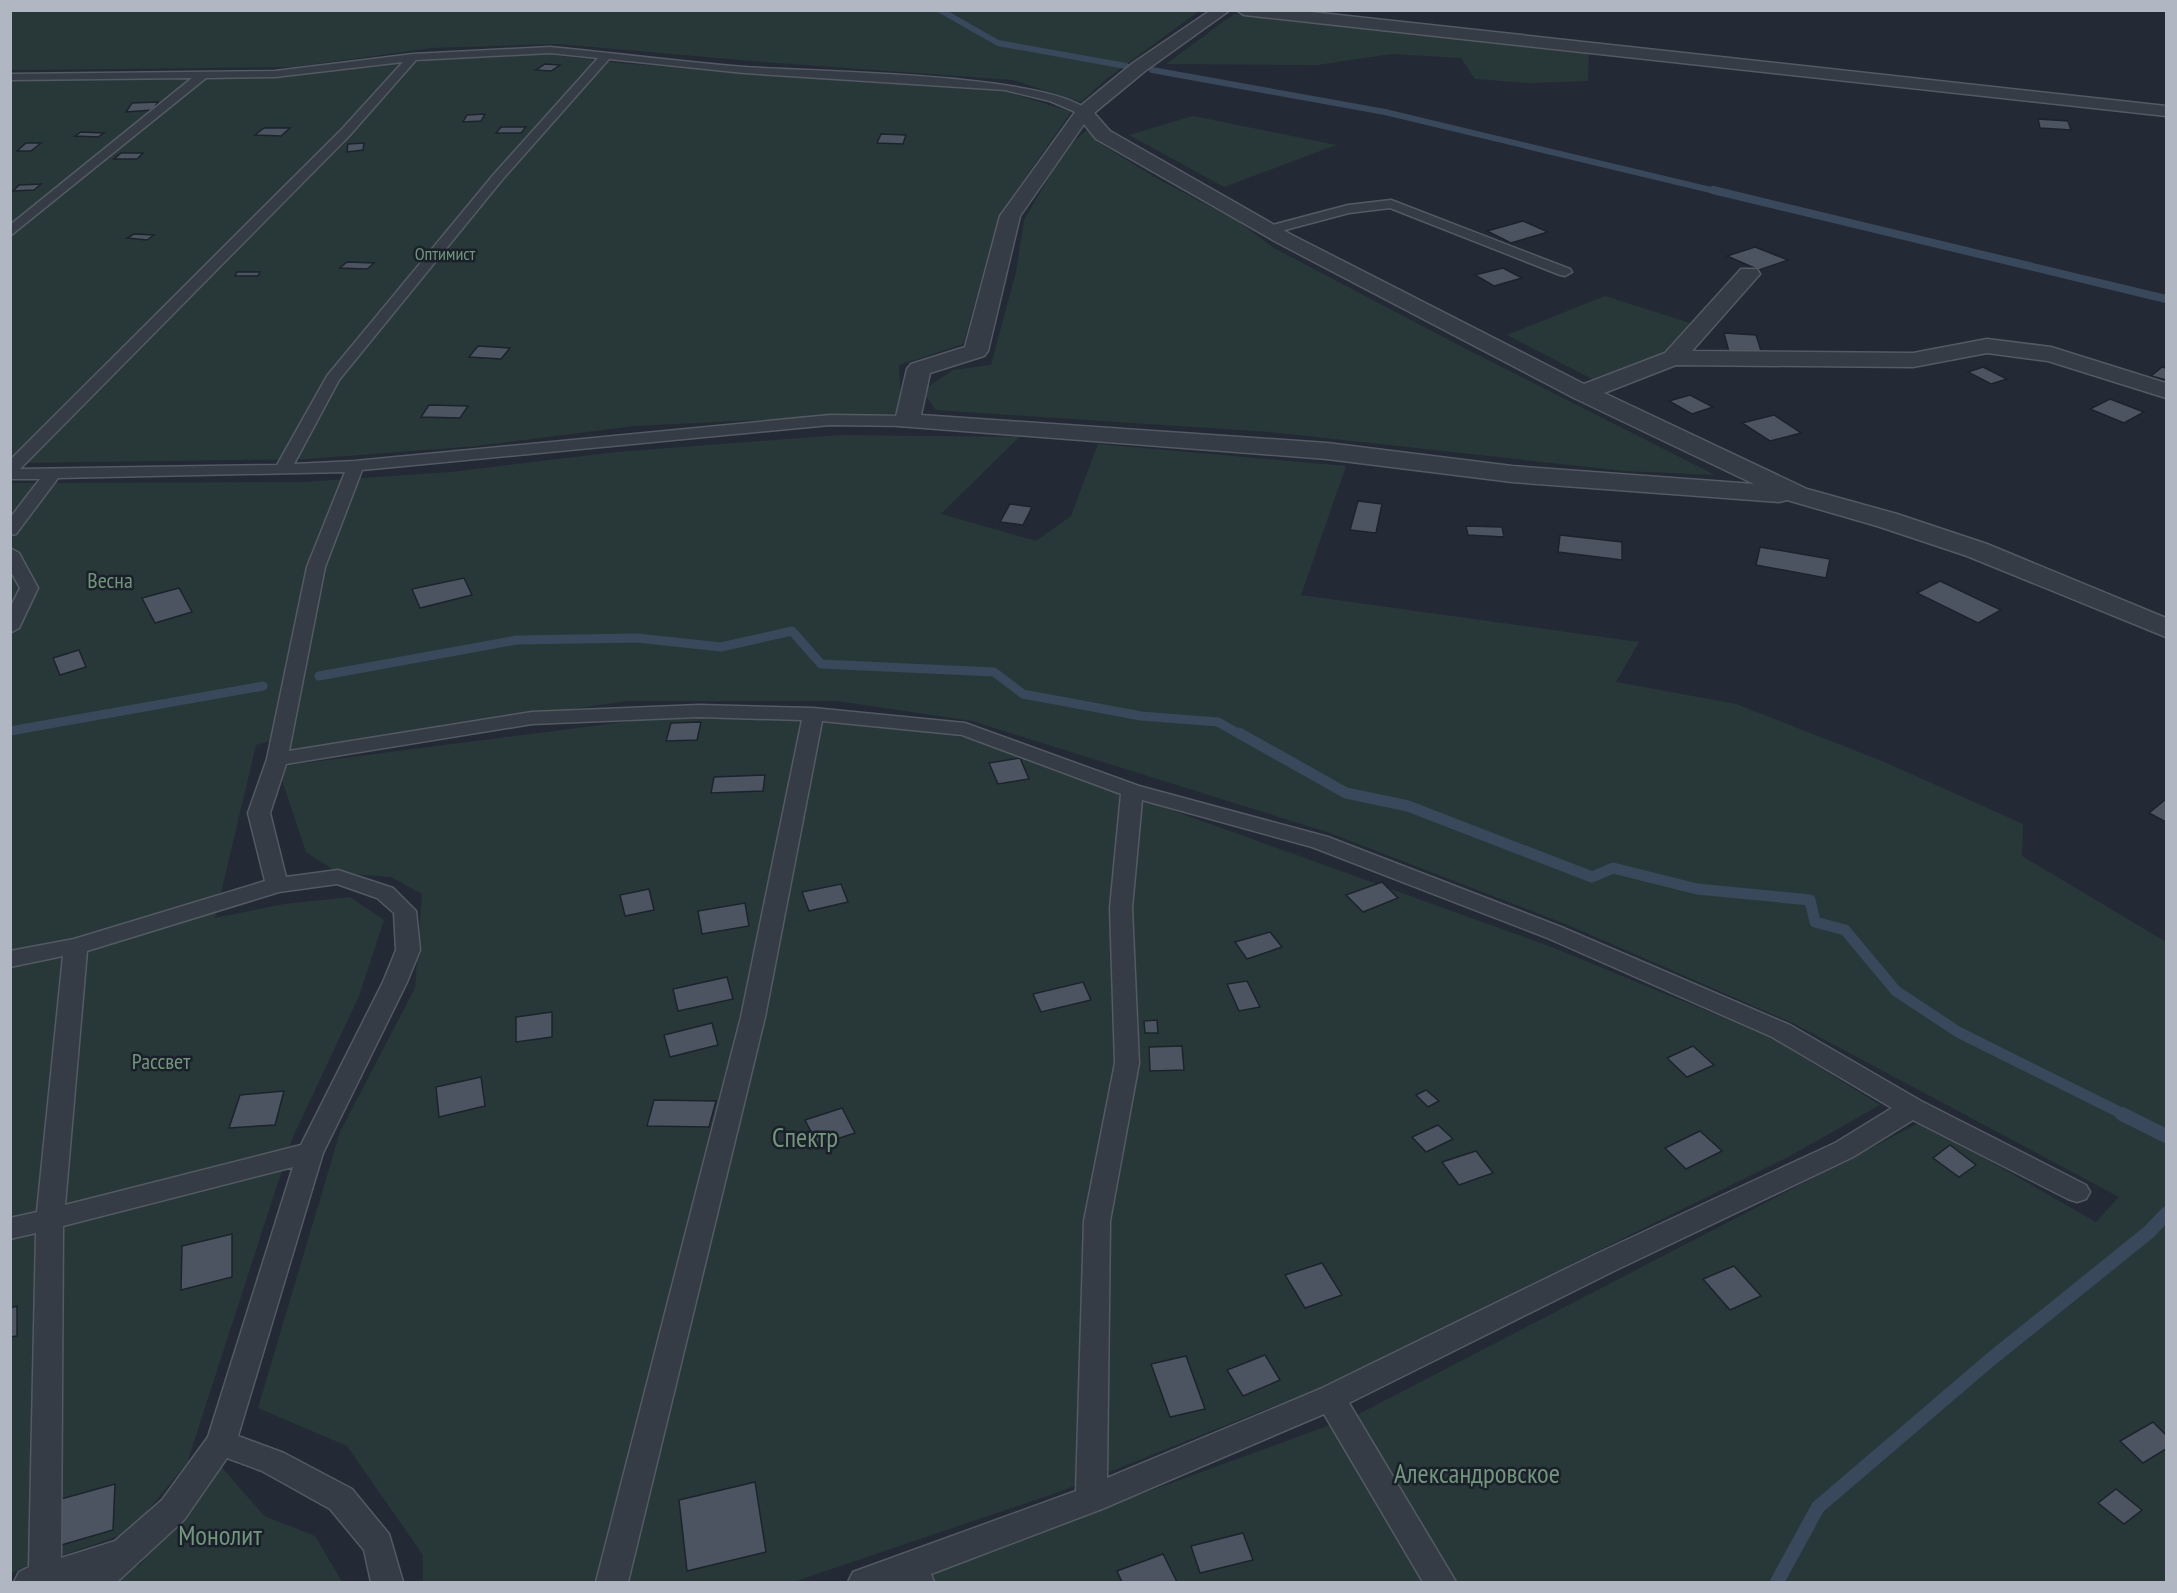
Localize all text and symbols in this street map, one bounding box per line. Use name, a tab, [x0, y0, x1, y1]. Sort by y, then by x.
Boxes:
park label: Оптимист	[415, 242, 476, 265]
park label: Весна	[87, 566, 133, 594]
park label: Рассвет	[132, 1047, 191, 1075]
park label: Спектр	[772, 1120, 838, 1154]
park label: Александровское	[1394, 1456, 1560, 1490]
park label: Монолит	[178, 1518, 262, 1552]

